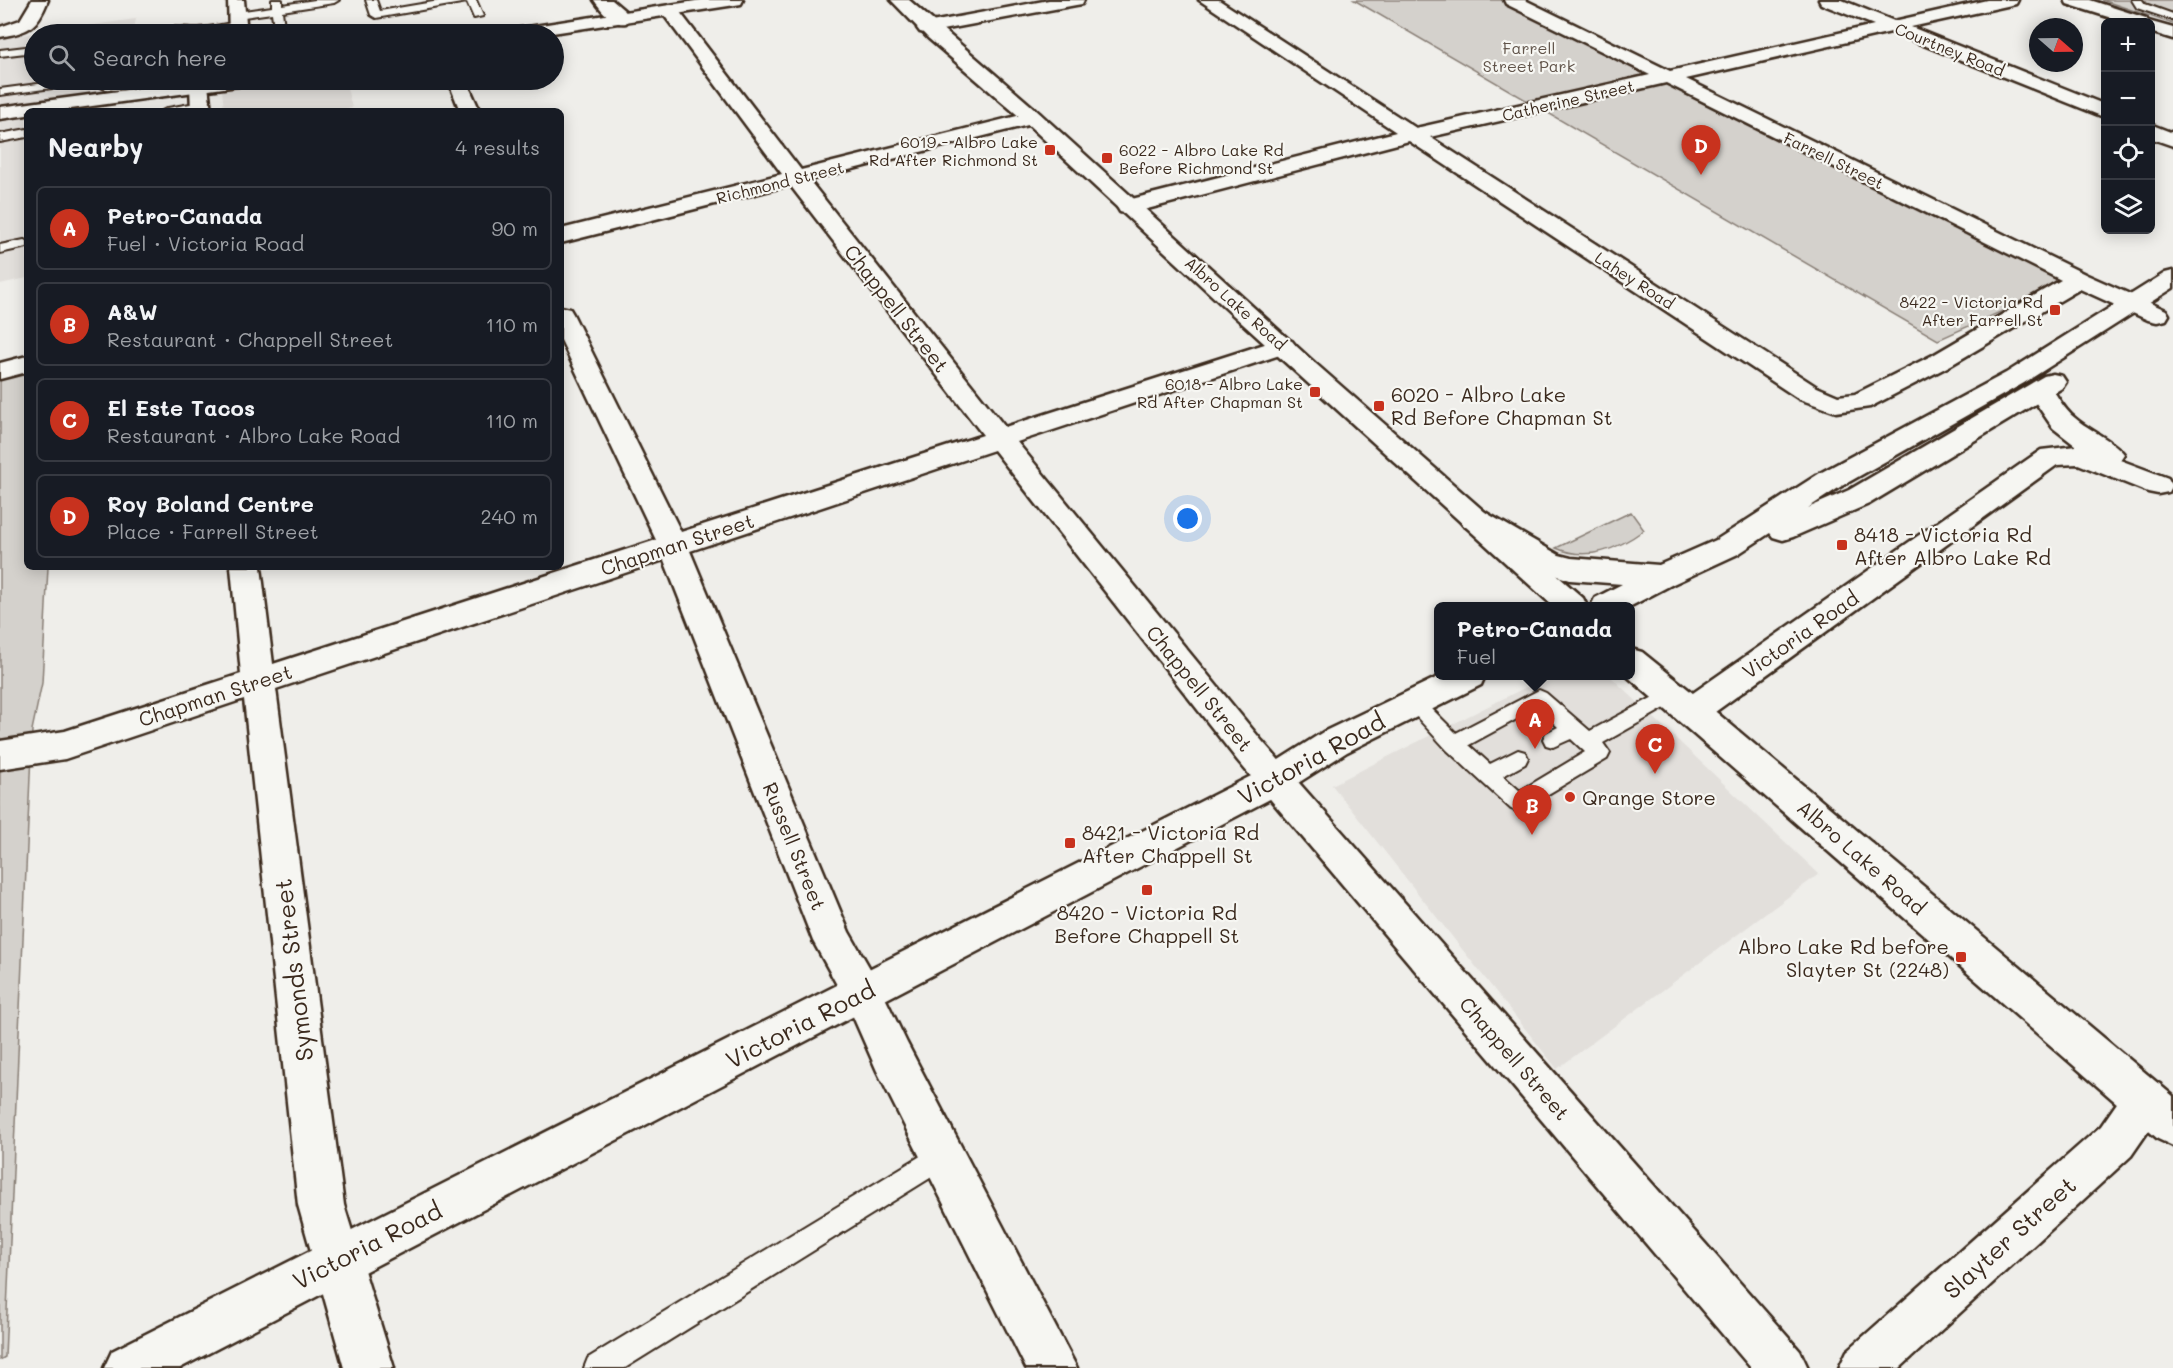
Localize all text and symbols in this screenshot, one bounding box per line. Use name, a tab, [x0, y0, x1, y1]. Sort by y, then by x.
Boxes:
street label: Courtney Road	[1892, 17, 2008, 81]
north arrow	[2029, 18, 2083, 72]
map controls	[2101, 18, 2155, 234]
button: +	[2101, 18, 2155, 72]
search box	[24, 24, 564, 90]
park label: Farrell Street Park	[1483, 37, 1575, 76]
icon: search	[45, 41, 78, 74]
text: Search here	[93, 43, 227, 72]
button: −	[2101, 72, 2155, 126]
street label: Catherine Street	[1500, 75, 1636, 125]
pin: D	[1682, 126, 1720, 175]
button: locate	[2101, 126, 2155, 180]
street label: Farrell Street	[1780, 127, 1888, 193]
text: Nearby	[48, 130, 143, 164]
place label: 6019 - Albro Lake Rd After Richmond St	[869, 131, 1038, 170]
text: 4 results	[455, 134, 540, 160]
place label: 6022 - Albro Lake Rd Before Richmond St	[1119, 139, 1284, 178]
marker: 6019 - Albro Lake Rd After Richmond St	[1043, 143, 1057, 157]
marker: 6022 - Albro Lake Rd Before Richmond St	[1100, 151, 1114, 165]
street label: Richmond Street	[714, 156, 846, 208]
button: layers	[2101, 180, 2155, 234]
text: Petro-Canada	[107, 201, 262, 230]
text: A	[63, 215, 76, 241]
text: 90 m	[492, 215, 538, 241]
text: Fuel · Victoria Road	[107, 230, 304, 256]
street label: Chappell Street	[839, 239, 955, 377]
street label: Lahey Road	[1591, 247, 1679, 313]
street label: Albro Lake Road	[1181, 252, 1291, 354]
place label: 8422 - Victoria Rd After Farrell St	[1900, 291, 2043, 330]
text: A&W	[107, 297, 158, 326]
marker: 8422 - Victoria Rd After Farrell St	[2048, 303, 2062, 317]
text: B	[63, 311, 76, 337]
text: 110 m	[485, 311, 538, 337]
text: Restaurant · Chappell Street	[107, 326, 393, 352]
place label: 6018 - Albro Lake Rd After Chapman St	[1137, 373, 1303, 412]
place label: 6020 - Albro Lake Rd Before Chapman St	[1391, 381, 1612, 430]
marker: 6018 - Albro Lake Rd After Chapman St	[1308, 385, 1322, 399]
text: El Este Tacos	[107, 393, 255, 422]
marker: 6020 - Albro Lake Rd Before Chapman St	[1372, 399, 1386, 413]
text: C	[62, 407, 77, 433]
text: 110 m	[485, 407, 538, 433]
text: Restaurant · Albro Lake Road	[107, 422, 400, 448]
text: Roy Boland Centre	[107, 489, 314, 518]
text: D	[62, 503, 77, 529]
text: 240 m	[480, 503, 538, 529]
your location	[1173, 504, 1202, 533]
street label: Chapman Street	[597, 507, 757, 581]
text: Place · Farrell Street	[107, 518, 319, 544]
place label: 8418 - Victoria Rd After Albro Lake Rd	[1854, 521, 2051, 570]
marker: 8418 - Victoria Rd After Albro Lake Rd	[1835, 538, 1849, 552]
street label: Victoria Road	[1737, 584, 1863, 684]
popup	[1434, 602, 1635, 680]
text: Petro-Canada	[1457, 614, 1612, 643]
street label: Chappell Street	[1141, 620, 1259, 756]
text: Fuel	[1457, 643, 1496, 669]
street label: Chapman Street	[135, 658, 295, 732]
pin: A	[1516, 700, 1555, 749]
street label: Victoria Road	[1232, 705, 1390, 811]
pin: C	[1636, 724, 1674, 774]
street label: Russell Street	[758, 778, 832, 914]
place label: Qrange Store	[1582, 784, 1716, 810]
pin: B	[1512, 786, 1552, 835]
marker: Qrange Store	[1563, 790, 1577, 804]
street label: Albro Lake Road	[1792, 794, 1932, 920]
place label: 8421 - Victoria Rd After Chappell St	[1082, 819, 1259, 868]
marker: 8421 - Victoria Rd After Chappell St	[1063, 836, 1077, 850]
street label: Symonds Street	[266, 877, 320, 1063]
marker: 8420 - Victoria Rd Before Chappell St	[1140, 883, 1154, 897]
place label: 8420 - Victoria Rd Before Chappell St	[1055, 899, 1239, 948]
place label: Albro Lake Rd before Slayter St (2248)	[1738, 933, 1949, 982]
marker: Albro Lake Rd before Slayter St (2248)	[1954, 950, 1968, 964]
street label: Victoria Road	[720, 973, 880, 1075]
street label: Chappell Street	[1454, 991, 1576, 1125]
street label: Slayter Street	[1936, 1169, 2082, 1305]
street label: Victoria Road	[287, 1194, 447, 1296]

